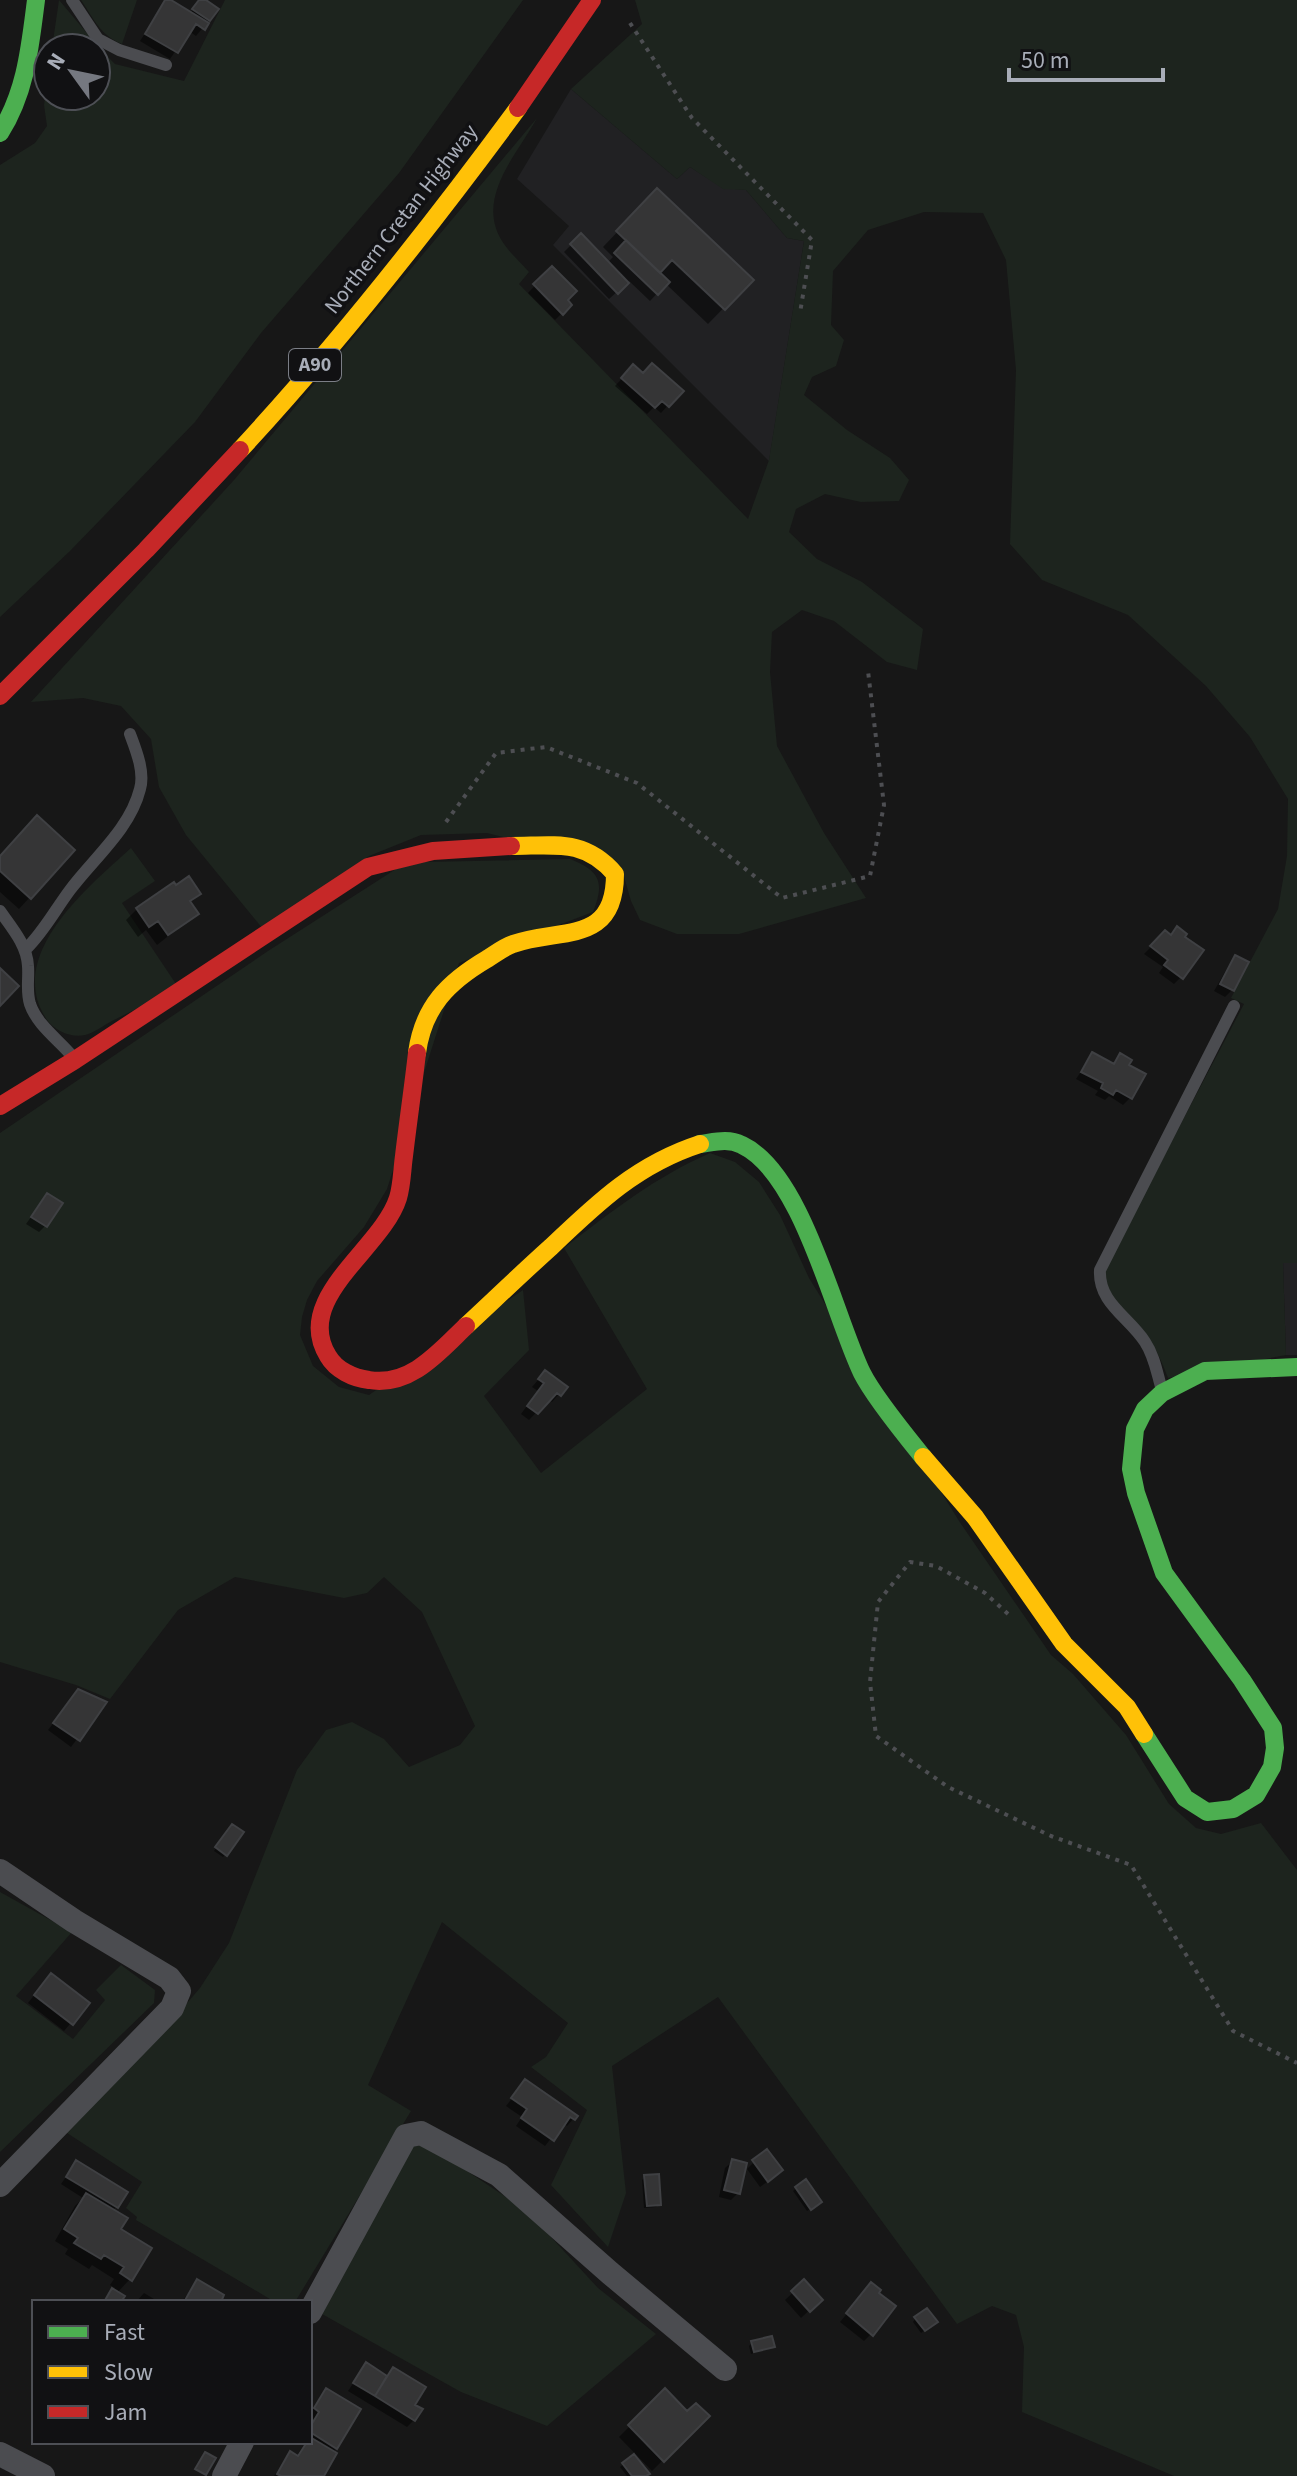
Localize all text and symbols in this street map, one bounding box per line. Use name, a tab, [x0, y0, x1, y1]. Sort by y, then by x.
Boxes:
north arrow	[32, 32, 112, 112]
scale bar	[1009, 32, 1163, 82]
text: 50 m	[1021, 43, 1070, 78]
text: N	[39, 47, 73, 77]
street label: Northern Cretan Highway	[317, 117, 486, 321]
road number: Α90	[289, 349, 341, 381]
legend	[32, 2300, 312, 2444]
text: Fast	[104, 2315, 145, 2350]
text: Slow	[104, 2355, 153, 2390]
text: Jam	[104, 2395, 148, 2430]

